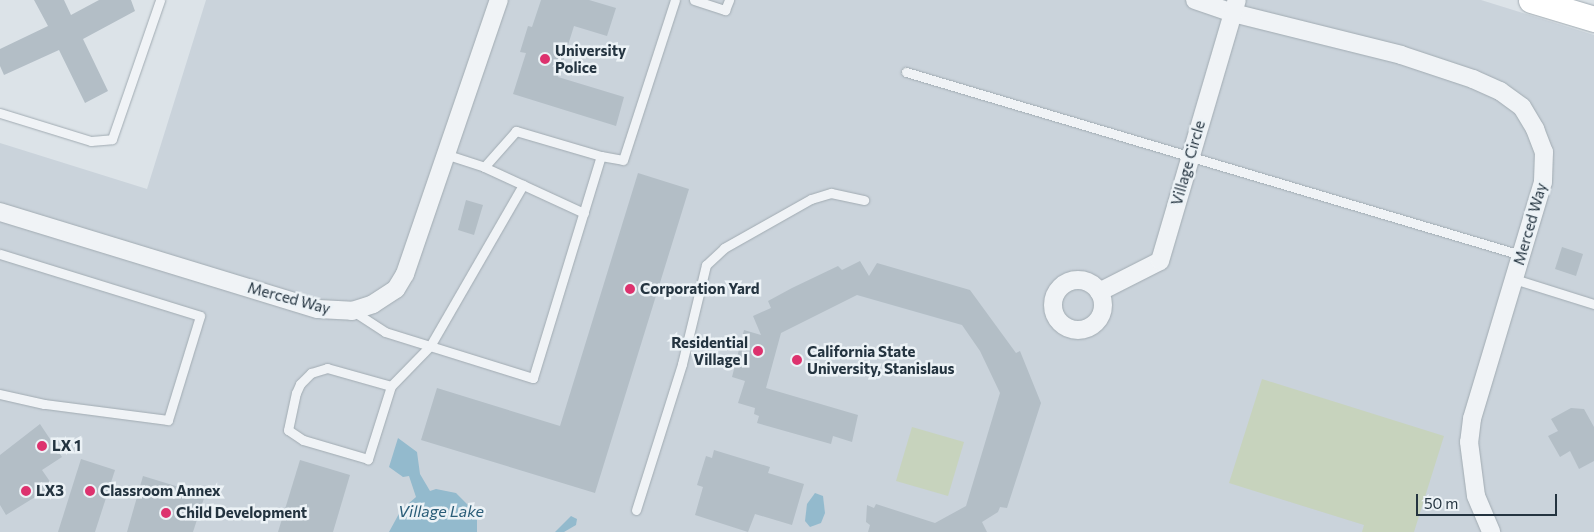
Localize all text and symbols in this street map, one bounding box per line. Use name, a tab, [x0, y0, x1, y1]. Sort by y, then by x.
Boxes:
place label: University Police	[555, 41, 626, 76]
marker: University Police	[539, 53, 551, 65]
street label: Village Circle	[1167, 119, 1209, 207]
street label: Merced Way	[1510, 181, 1550, 267]
street label: Merced Way	[246, 278, 332, 318]
place label: Corporation Yard	[640, 280, 760, 298]
marker: Corporation Yard	[624, 283, 636, 295]
place label: Residential Village I	[671, 333, 748, 368]
place label: California State University, Stanislaus	[807, 342, 954, 377]
marker: Residential Village I	[752, 345, 764, 357]
marker: California State University, Stanislaus	[791, 354, 803, 366]
place label: LX 1	[52, 437, 81, 455]
marker: LX 1	[36, 440, 48, 452]
place label: LX3	[36, 482, 64, 500]
place label: Classroom Annex	[100, 482, 221, 500]
scale bar	[1419, 484, 1560, 516]
marker: LX3	[20, 485, 32, 497]
marker: Classroom Annex	[84, 485, 96, 497]
text: 50 m	[1424, 494, 1458, 512]
water label: Village Lake	[398, 501, 484, 521]
place label: Child Development	[176, 504, 307, 522]
marker: Child Development	[160, 507, 172, 519]

